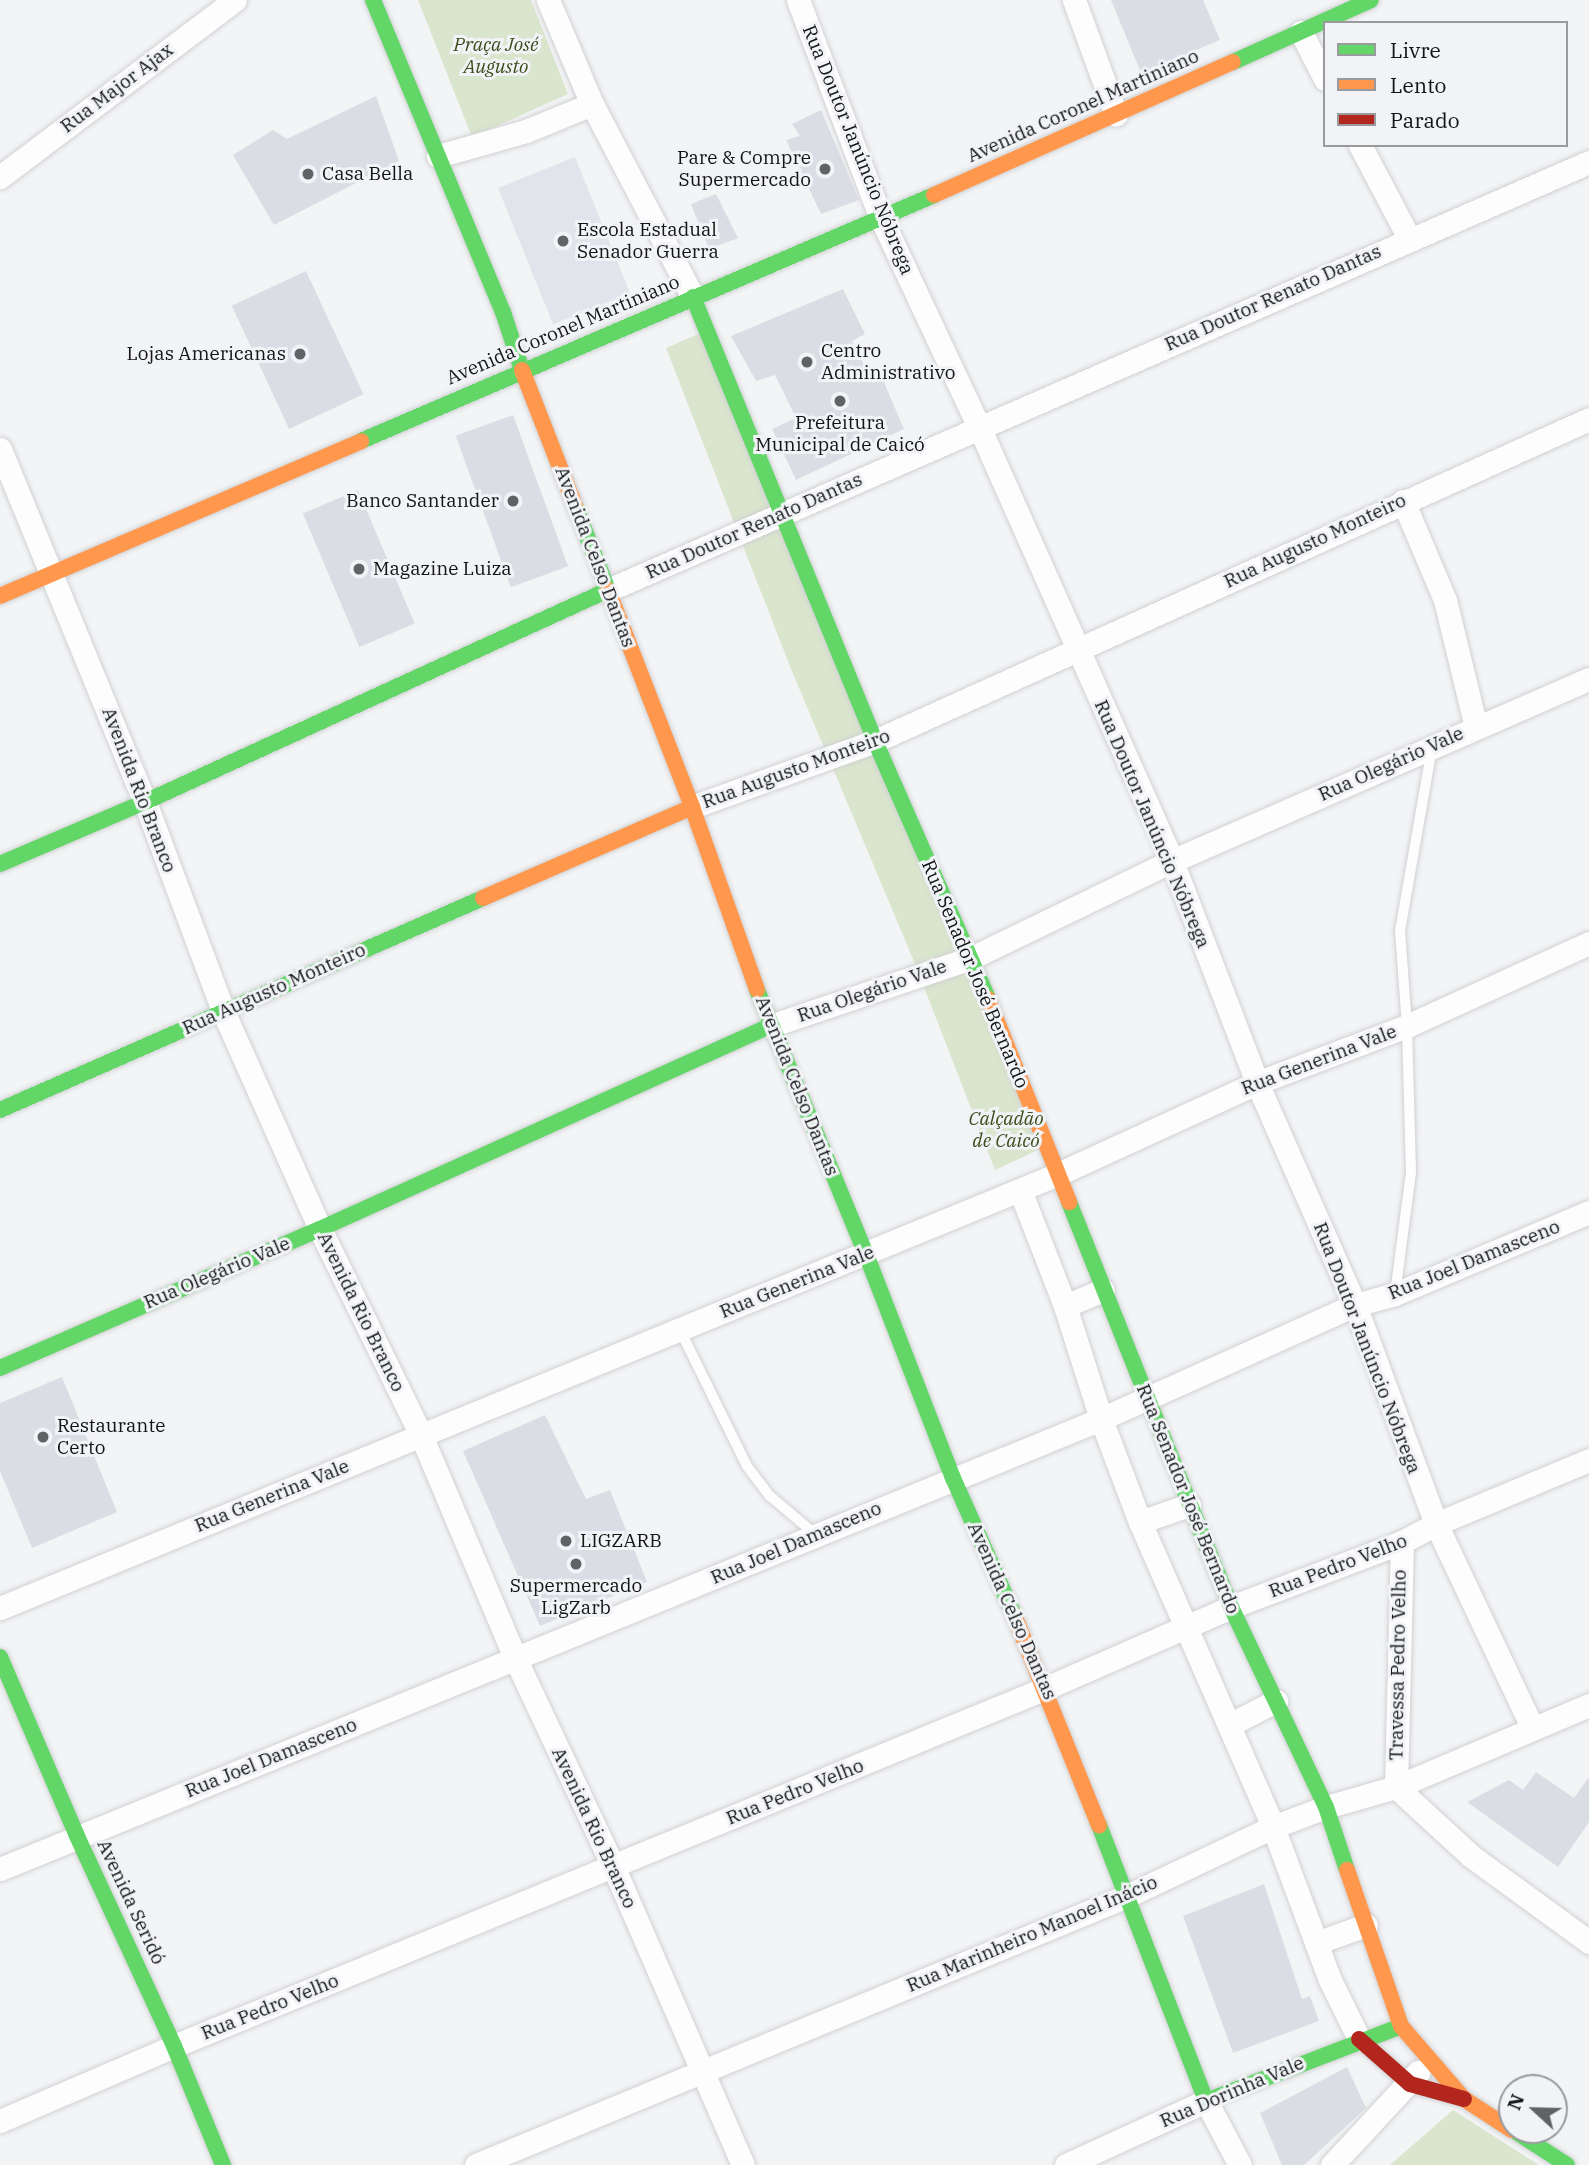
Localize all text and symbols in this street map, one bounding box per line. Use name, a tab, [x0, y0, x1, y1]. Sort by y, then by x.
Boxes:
legend	[1323, 21, 1568, 147]
street label: Rua Doutor Janúncio Nóbrega	[797, 22, 919, 278]
park label: Praça José Augusto	[453, 34, 539, 78]
text: Livre	[1390, 36, 1441, 64]
street label: Rua Major Ajax	[56, 38, 178, 138]
street label: Avenida Coronel Martiniano	[964, 45, 1202, 167]
text: Lento	[1390, 71, 1446, 99]
text: Parado	[1390, 106, 1460, 134]
place label: Pare & Compre Supermercado	[677, 147, 811, 191]
marker: Pare & Compre Supermercado	[817, 161, 833, 177]
place label: Casa Bella	[322, 163, 413, 185]
marker: Casa Bella	[300, 166, 316, 182]
place label: Escola Estadual Senador Guerra	[577, 219, 719, 263]
marker: Escola Estadual Senador Guerra	[555, 233, 571, 249]
street label: Rua Doutor Renato Dantas	[1161, 240, 1385, 356]
street label: Avenida Coronel Martiniano	[443, 270, 683, 390]
place label: Centro Administrativo	[821, 340, 956, 384]
place label: Lojas Americanas	[127, 343, 286, 365]
marker: Lojas Americanas	[292, 346, 308, 362]
marker: Centro Administrativo	[799, 354, 815, 370]
marker: Prefeitura Municipal de Caicó	[832, 393, 848, 409]
place label: Prefeitura Municipal de Caicó	[755, 412, 925, 456]
street label: Avenida Celso Dantas	[550, 463, 640, 651]
street label: Rua Doutor Renato Dantas	[642, 468, 866, 584]
street label: Rua Augusto Monteiro	[1220, 489, 1410, 593]
place label: Banco Santander	[346, 490, 499, 512]
marker: Banco Santander	[505, 493, 521, 509]
place label: Magazine Luiza	[373, 558, 512, 580]
marker: Magazine Luiza	[351, 561, 367, 577]
street label: Rua Doutor Janúncio Nóbrega	[1089, 697, 1215, 951]
street label: Avenida Rio Branco	[97, 704, 181, 876]
street label: Rua Olegário Vale	[1315, 722, 1467, 806]
street label: Rua Augusto Monteiro	[699, 724, 893, 814]
street label: Rua Senador José Bernardo	[916, 856, 1034, 1092]
street label: Rua Augusto Monteiro	[179, 938, 369, 1040]
street label: Rua Olegário Vale	[794, 955, 950, 1027]
street label: Avenida Celso Dantas	[750, 993, 844, 1179]
street label: Rua Generina Vale	[1238, 1020, 1400, 1100]
park label: Calçadão de Caicó	[968, 1108, 1044, 1152]
street label: Rua Joel Damasceno	[1385, 1215, 1563, 1305]
street label: Rua Doutor Janúncio Nóbrega	[1308, 1219, 1426, 1477]
street label: Avenida Rio Branco	[312, 1228, 410, 1396]
street label: Rua Olegário Vale	[141, 1232, 293, 1314]
street label: Rua Generina Vale	[717, 1241, 877, 1323]
street label: Rua Senador José Bernardo	[1131, 1381, 1245, 1617]
place label: Restaurante Certo	[57, 1415, 165, 1459]
marker: Restaurante Certo	[35, 1429, 51, 1445]
street label: Rua Generina Vale	[192, 1455, 352, 1537]
street label: Rua Joel Damasceno	[707, 1497, 885, 1589]
street label: Avenida Celso Dantas	[963, 1519, 1061, 1703]
street label: Rua Pedro Velho	[1266, 1529, 1410, 1603]
place label: LIGZARB	[580, 1530, 662, 1552]
marker: LIGZARB	[558, 1533, 574, 1549]
marker: Supermercado LigZarb	[568, 1556, 584, 1572]
street label: Travessa Pedro Velho	[1385, 1569, 1411, 1761]
place label: Supermercado LigZarb	[510, 1575, 642, 1619]
street label: Rua Joel Damasceno	[182, 1713, 360, 1803]
street label: Avenida Rio Branco	[547, 1744, 641, 1912]
street label: Rua Pedro Velho	[723, 1754, 867, 1830]
street label: Avenida Seridó	[92, 1836, 170, 1968]
street label: Rua Marinheiro Manoel Inácio	[903, 1871, 1161, 1997]
street label: Rua Pedro Velho	[198, 1969, 342, 2045]
street label: Rua Dorinha Vale	[1157, 2051, 1307, 2133]
north arrow	[1498, 2074, 1568, 2144]
text: N	[1501, 2090, 1529, 2113]

